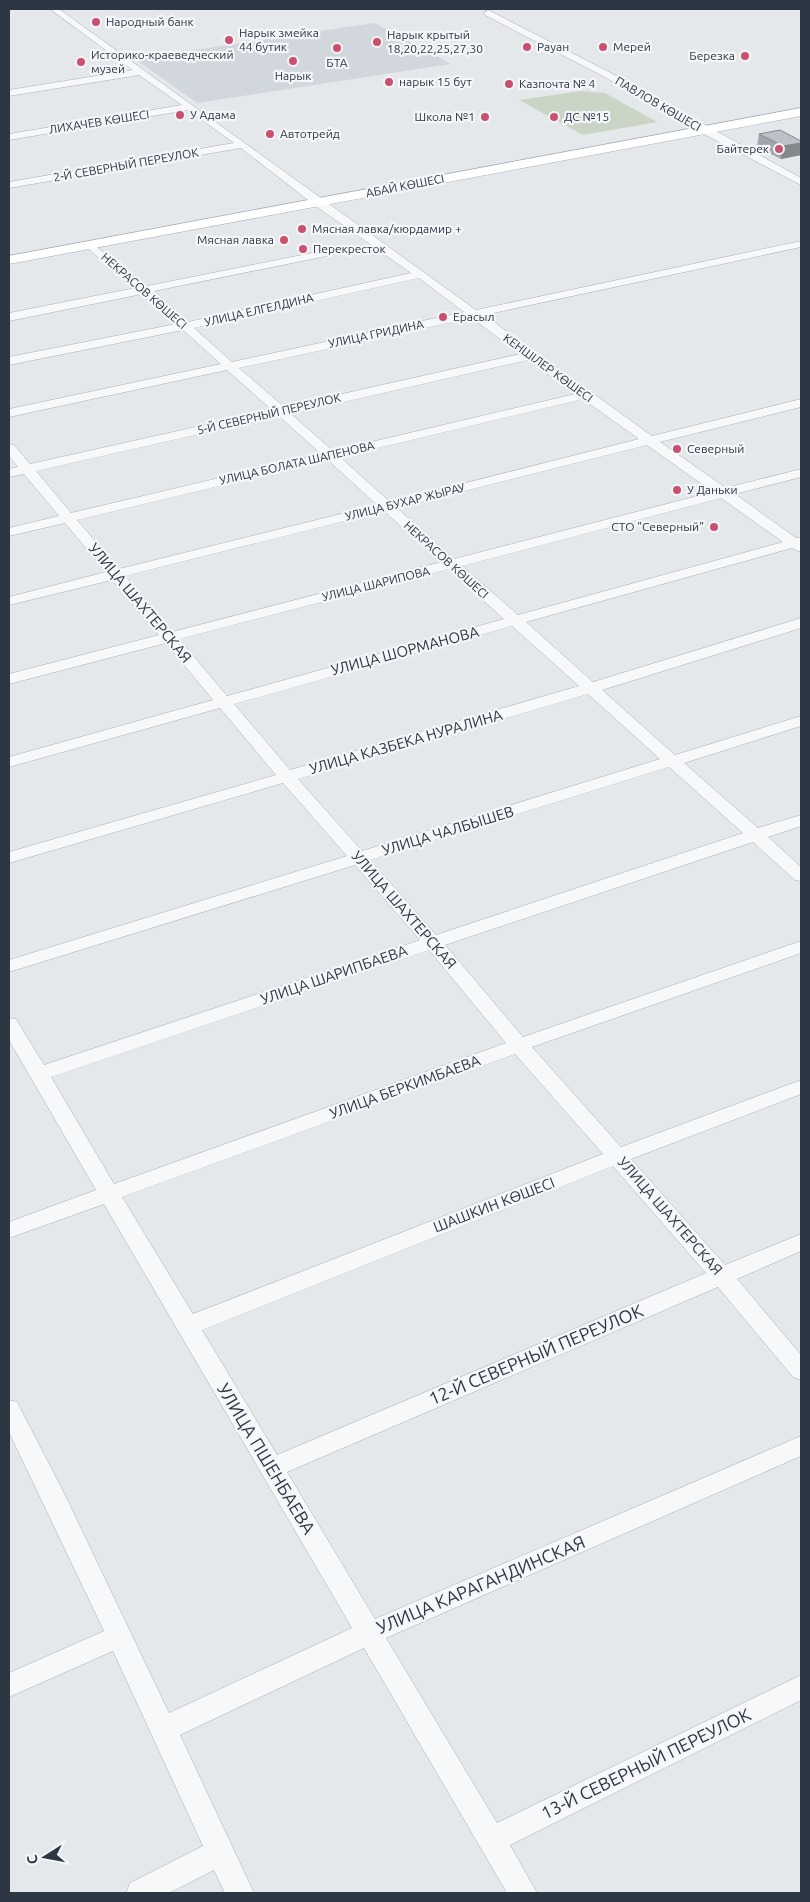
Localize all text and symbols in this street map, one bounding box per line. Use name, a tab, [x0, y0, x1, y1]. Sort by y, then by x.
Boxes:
place label: Народный банк	[106, 15, 194, 28]
marker: Народный банк	[90, 16, 102, 28]
place label: Нарык змейка 44 бутик	[239, 26, 319, 53]
place label: Нарык крытый 18,20,22,25,27,30	[387, 28, 483, 55]
marker: Нарык змейка 44 бутик	[223, 34, 235, 46]
marker: Нарык крытый 18,20,22,25,27,30	[371, 36, 383, 48]
place label: Рауан	[537, 40, 569, 53]
place label: Мерей	[613, 40, 651, 53]
marker: Рауан	[521, 41, 533, 53]
marker: Мерей	[597, 41, 609, 53]
marker: БТА	[331, 42, 343, 54]
place label: Историко-краеведческий музей	[91, 48, 234, 75]
place label: Березка	[689, 49, 735, 62]
marker: Березка	[739, 50, 751, 62]
marker: Нарык	[287, 55, 299, 67]
marker: Историко-краеведческий музей	[75, 56, 87, 68]
place label: БТА	[326, 56, 348, 69]
place label: Нарык	[275, 69, 311, 82]
street label: ПАВЛОВ КӨШЕСІ	[613, 74, 703, 133]
place label: нарык 15 бут	[399, 75, 472, 88]
marker: нарык 15 бут	[383, 76, 395, 88]
place label: Казпочта № 4	[519, 77, 596, 90]
marker: Казпочта № 4	[503, 78, 515, 90]
street label: ЛИХАЧЕВ КӨШЕСІ	[48, 107, 150, 136]
place label: У Адама	[190, 108, 236, 121]
marker: У Адама	[174, 109, 186, 121]
place label: Школа №1	[414, 110, 475, 123]
place label: ДС №15	[564, 110, 609, 123]
marker: Школа №1	[479, 111, 491, 123]
marker: ДС №15	[548, 111, 560, 123]
place label: Автотрейд	[280, 127, 340, 140]
marker: Автотрейд	[264, 128, 276, 140]
place label: Байтерек	[717, 142, 769, 155]
marker: Байтерек	[773, 143, 785, 155]
street label: 2-Й СЕВЕРНЫЙ ПЕРЕУЛОК	[52, 145, 200, 184]
street label: АБАЙ КӨШЕСІ	[365, 172, 445, 199]
place label: Мясная лавка/кюрдамир +	[312, 222, 462, 235]
marker: Мясная лавка/кюрдамир +	[296, 223, 308, 235]
place label: Мясная лавка	[197, 233, 274, 246]
marker: Мясная лавка	[278, 234, 290, 246]
place label: Перекресток	[313, 242, 386, 255]
marker: Перекресток	[297, 243, 309, 255]
street label: НЕКРАСОВ КӨШЕСІ	[99, 250, 190, 331]
street label: УЛИЦА ЕЛГЕЛДИНА	[203, 291, 315, 328]
place label: Ерасыл	[453, 310, 494, 323]
marker: Ерасыл	[437, 311, 449, 323]
street label: УЛИЦА ГРИДИНА	[327, 317, 425, 350]
street label: КЕНШІЛЕР КӨШЕСІ	[501, 331, 595, 404]
street label: 5-Й СЕВЕРНЫЙ ПЕРЕУЛОК	[196, 390, 343, 436]
street label: УЛИЦА БОЛАТА ШАПЕНОВА	[218, 438, 376, 487]
place label: Северный	[687, 442, 744, 455]
marker: Северный	[671, 443, 683, 455]
street label: УЛИЦА БУХАР ЖЫРАУ	[344, 480, 466, 523]
place label: У Даньки	[687, 483, 738, 496]
marker: У Даньки	[671, 484, 683, 496]
street label: НЕКРАСОВ КӨШЕСІ	[402, 518, 491, 601]
place label: СТО "Северный"	[611, 520, 704, 533]
marker: СТО "Северный"	[708, 521, 720, 533]
street label: УЛИЦА ШАХТЕРСКАЯ	[85, 539, 195, 666]
street label: УЛИЦА ШАРИПОВА	[321, 564, 431, 603]
street label: УЛИЦА ШОРМАНОВА	[329, 623, 481, 678]
street label: УЛИЦА КАЗБЕКА НУРАЛИНА	[307, 706, 505, 777]
street label: УЛИЦА ЧАЛБЫШЕВ	[380, 802, 516, 859]
street label: УЛИЦА ШАХТЕРСКАЯ	[349, 847, 460, 972]
street label: УЛИЦА ШАРИПБАЕВА	[258, 941, 410, 1008]
street label: УЛИЦА БЕРКИМБАЕВА	[327, 1051, 483, 1122]
street label: УЛИЦА ШАХТЕРСКАЯ	[615, 1153, 726, 1278]
street label: ШАШКИН КӨШЕСІ	[431, 1174, 557, 1236]
street label: 12-Й СЕВЕРНЫЙ ПЕРЕУЛОК	[426, 1300, 646, 1408]
street label: УЛИЦА ПШЕНБАЕВА	[214, 1380, 320, 1538]
street label: УЛИЦА КАРАГАНДИНСКАЯ	[373, 1531, 588, 1637]
street label: 13-Й СЕВЕРНЫЙ ПЕРЕУЛОК	[537, 1704, 754, 1823]
north arrow	[20, 1832, 70, 1882]
text: С	[24, 1854, 41, 1865]

